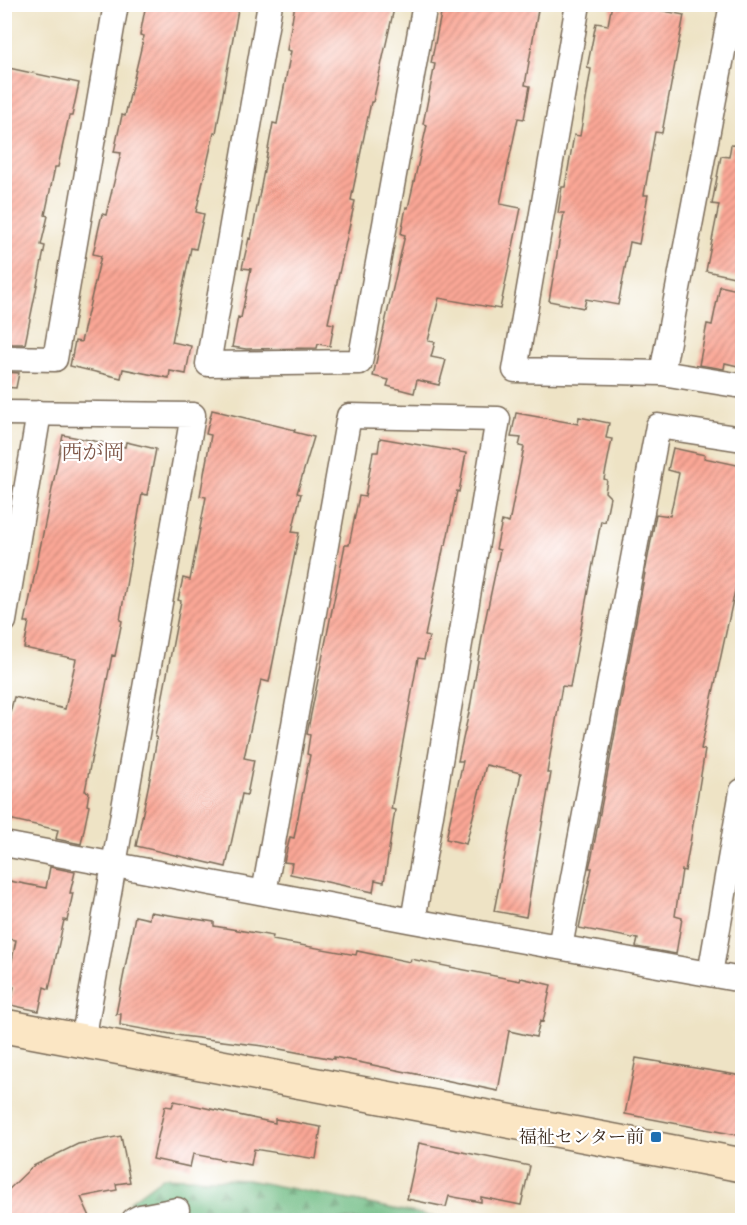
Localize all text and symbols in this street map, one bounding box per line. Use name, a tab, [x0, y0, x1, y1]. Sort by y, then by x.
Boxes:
district label: 西が岡	[62, 440, 125, 467]
place label: 福祉センター前	[519, 1127, 644, 1150]
marker: 福祉センター前	[649, 1130, 663, 1144]

